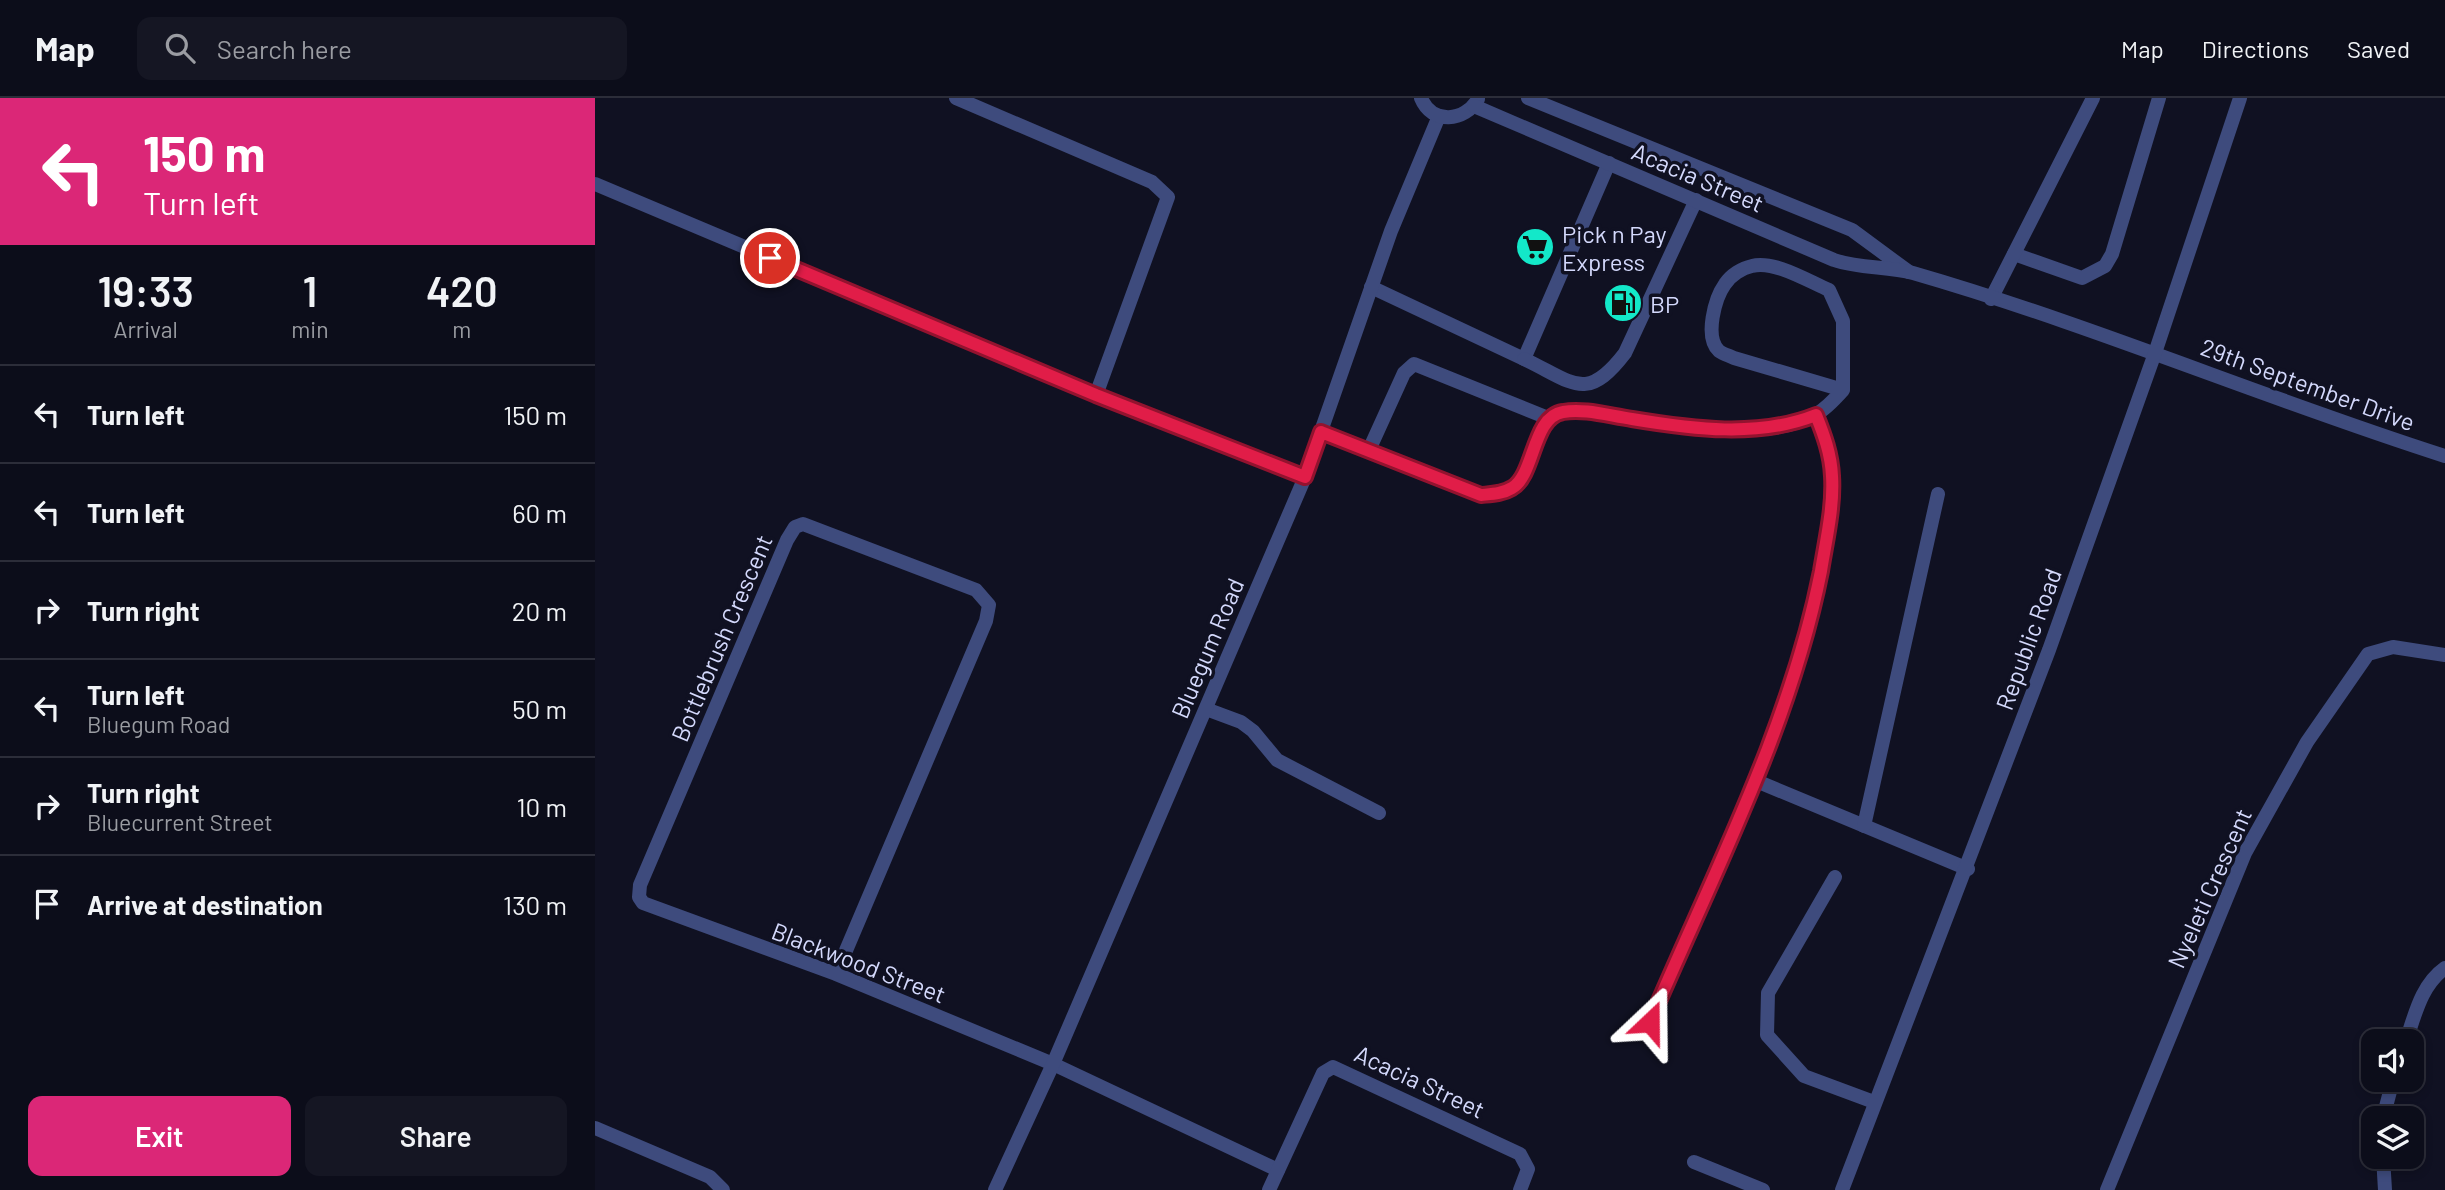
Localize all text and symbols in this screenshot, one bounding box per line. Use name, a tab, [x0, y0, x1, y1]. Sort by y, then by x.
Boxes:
search box	[137, 17, 627, 80]
text: Map	[35, 28, 95, 68]
icon: search	[161, 29, 199, 67]
text: Search here	[217, 33, 352, 64]
text: Map	[2121, 34, 2164, 63]
text: Directions	[2202, 34, 2309, 63]
text: Saved	[2347, 34, 2410, 63]
text: 150 m	[143, 123, 265, 182]
icon: left	[28, 126, 119, 217]
street label: Acacia Street	[1628, 136, 1768, 218]
text: Turn left	[143, 183, 260, 221]
place label: Pick n Pay Express	[1562, 219, 1667, 276]
supermarket icon: Pick n Pay Express	[1514, 226, 1556, 268]
pin	[740, 228, 800, 288]
icon: arrive	[751, 239, 789, 277]
text: 19:33	[97, 265, 194, 315]
text: 1	[303, 265, 317, 315]
text: 420	[426, 265, 498, 315]
fuel station icon: BP	[1602, 282, 1644, 324]
place label: BP	[1650, 289, 1679, 318]
text: Arrival	[114, 315, 178, 343]
text: min	[291, 315, 329, 343]
text: m	[452, 315, 471, 343]
street label: 29th September Drive	[2197, 332, 2419, 436]
icon: left	[28, 395, 66, 433]
text: Turn left	[87, 399, 185, 430]
text: 150 m	[503, 399, 567, 430]
icon: left	[28, 493, 66, 531]
text: Turn left	[87, 497, 185, 528]
text: 60 m	[512, 497, 567, 528]
street label: Bottlebrush Crescent	[664, 530, 778, 746]
street label: Republic Road	[1989, 564, 2067, 714]
street label: Bluegum Road	[1164, 573, 1250, 723]
icon: right	[28, 591, 66, 629]
text: Turn right	[87, 595, 200, 626]
text: 20 m	[512, 595, 567, 626]
text: Turn left	[87, 679, 185, 710]
icon: left	[28, 689, 66, 727]
text: 50 m	[512, 693, 567, 724]
text: Bluegum Road	[87, 710, 230, 738]
text: Turn right	[87, 777, 200, 808]
icon: right	[28, 787, 66, 825]
text: 10 m	[517, 791, 567, 822]
street label: Nyeleti Crescent	[2161, 804, 2257, 972]
text: Bluecurrent Street	[87, 808, 273, 836]
icon: arrive	[28, 885, 66, 923]
text: Arrive at destination	[87, 889, 323, 920]
text: 130 m	[503, 889, 567, 920]
street label: Blackwood Street	[768, 916, 950, 1008]
position arrow	[1613, 985, 1687, 1059]
map controls	[2361, 1029, 2424, 1169]
button: sound	[2361, 1029, 2424, 1092]
street label: Acacia Street	[1350, 1038, 1490, 1124]
button: Exit	[28, 1096, 291, 1176]
button: Share	[305, 1096, 567, 1176]
button: layers	[2361, 1106, 2424, 1169]

